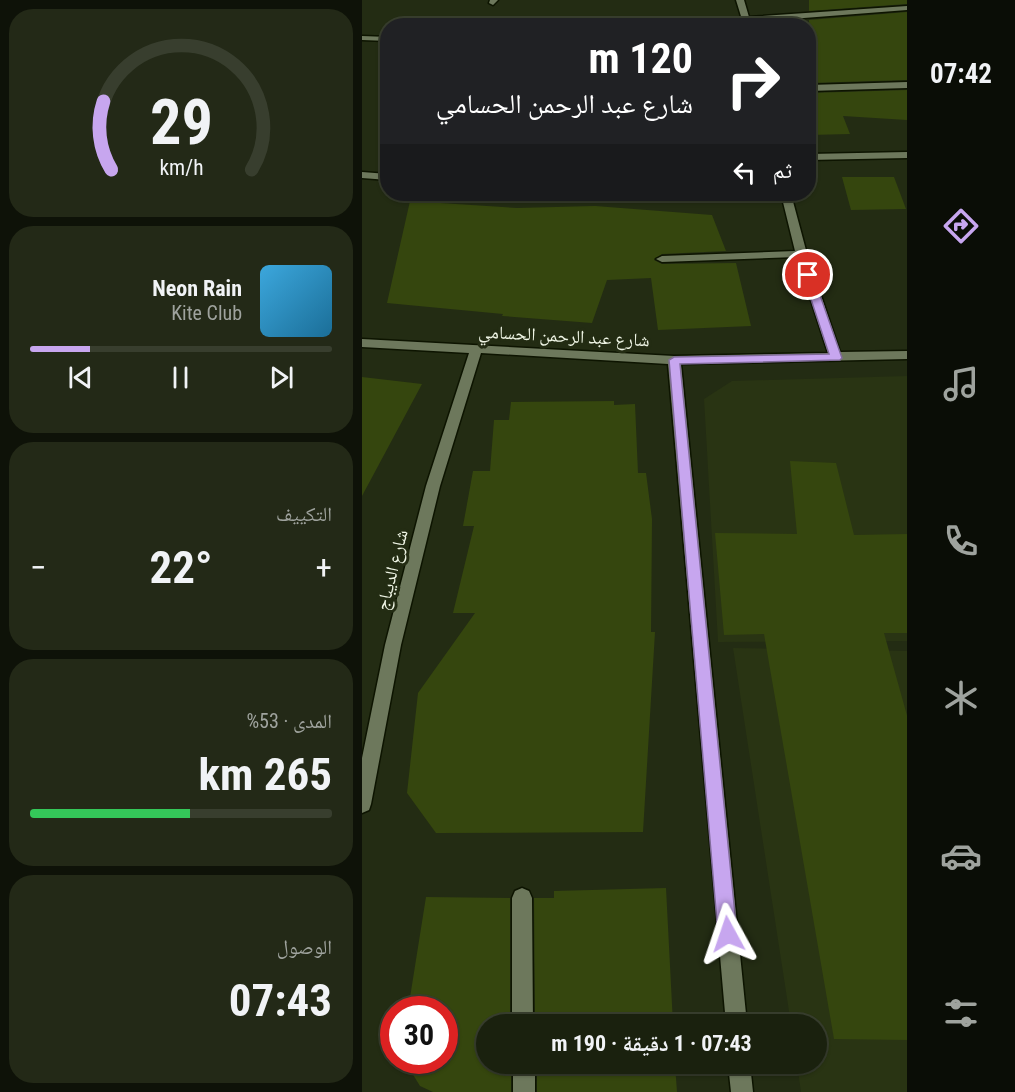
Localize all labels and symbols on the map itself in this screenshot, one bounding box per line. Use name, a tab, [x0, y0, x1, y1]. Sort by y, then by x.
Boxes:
pin	[782, 249, 833, 300]
street label: شارع عبد الرحمن الحسامي	[478, 321, 650, 355]
street label: شارع الديباج	[371, 527, 414, 613]
position arrow	[696, 902, 760, 966]
speed limit sign: 30	[380, 996, 458, 1074]

